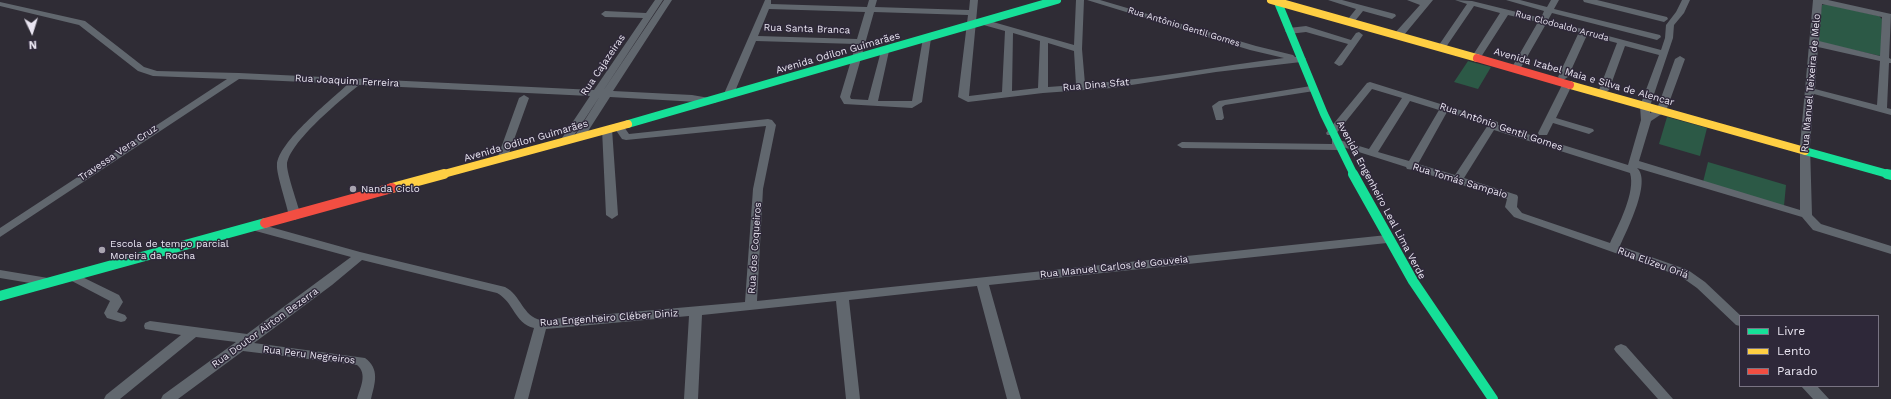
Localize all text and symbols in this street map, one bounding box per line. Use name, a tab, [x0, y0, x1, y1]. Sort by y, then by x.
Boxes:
street label: Rua Antônio Gentil Gomes	[1127, 5, 1241, 49]
street label: Rua Clodoaldo Arruda	[1514, 8, 1610, 44]
north arrow	[12, 12, 52, 52]
street label: Rua Manuel Teixeira de Melo	[1799, 13, 1823, 153]
street label: Rua Santa Branca	[763, 21, 851, 37]
street label: Avenida Odilon Guimarães	[775, 30, 901, 76]
street label: Rua Cajazeiras	[578, 32, 628, 98]
text: N	[28, 38, 37, 51]
street label: Avenida Izabel Maia e Silva de Alencar	[1492, 45, 1676, 109]
street label: Rua Joaquim Ferreira	[295, 72, 399, 90]
street label: Rua Dina Sfat	[1062, 76, 1130, 94]
street label: Rua Antônio Gentil Gomes	[1438, 100, 1564, 154]
street label: Avenida Odilon Guimarães	[463, 118, 589, 164]
street label: Avenida Engenheiro Leal Lima Verde	[1334, 119, 1428, 281]
street label: Travessa Vera Cruz	[76, 122, 160, 184]
street label: Rua Tomás Sampaio	[1411, 161, 1509, 201]
place label: Nanda Ciclo	[361, 183, 420, 195]
marker: Nanda Ciclo	[348, 184, 358, 194]
street label: Rua dos Coqueiros	[746, 202, 764, 294]
place label: Escola de tempo parcial Moreira da Rocha	[110, 238, 229, 262]
marker: Escola de tempo parcial Moreira da Rocha	[97, 245, 107, 255]
street label: Rua Elizeu Oriá	[1616, 245, 1690, 281]
street label: Rua Manuel Carlos de Gouveia	[1039, 253, 1189, 281]
street label: Rua Doutor Airton Bezerra	[209, 285, 321, 371]
street label: Rua Engenheiro Cléber Diniz	[539, 307, 679, 329]
legend	[1739, 315, 1879, 387]
text: Livre	[1777, 324, 1805, 338]
street label: Rua Peru Negreiros	[262, 343, 356, 367]
text: Lento	[1777, 344, 1811, 358]
text: Parado	[1777, 364, 1817, 378]

